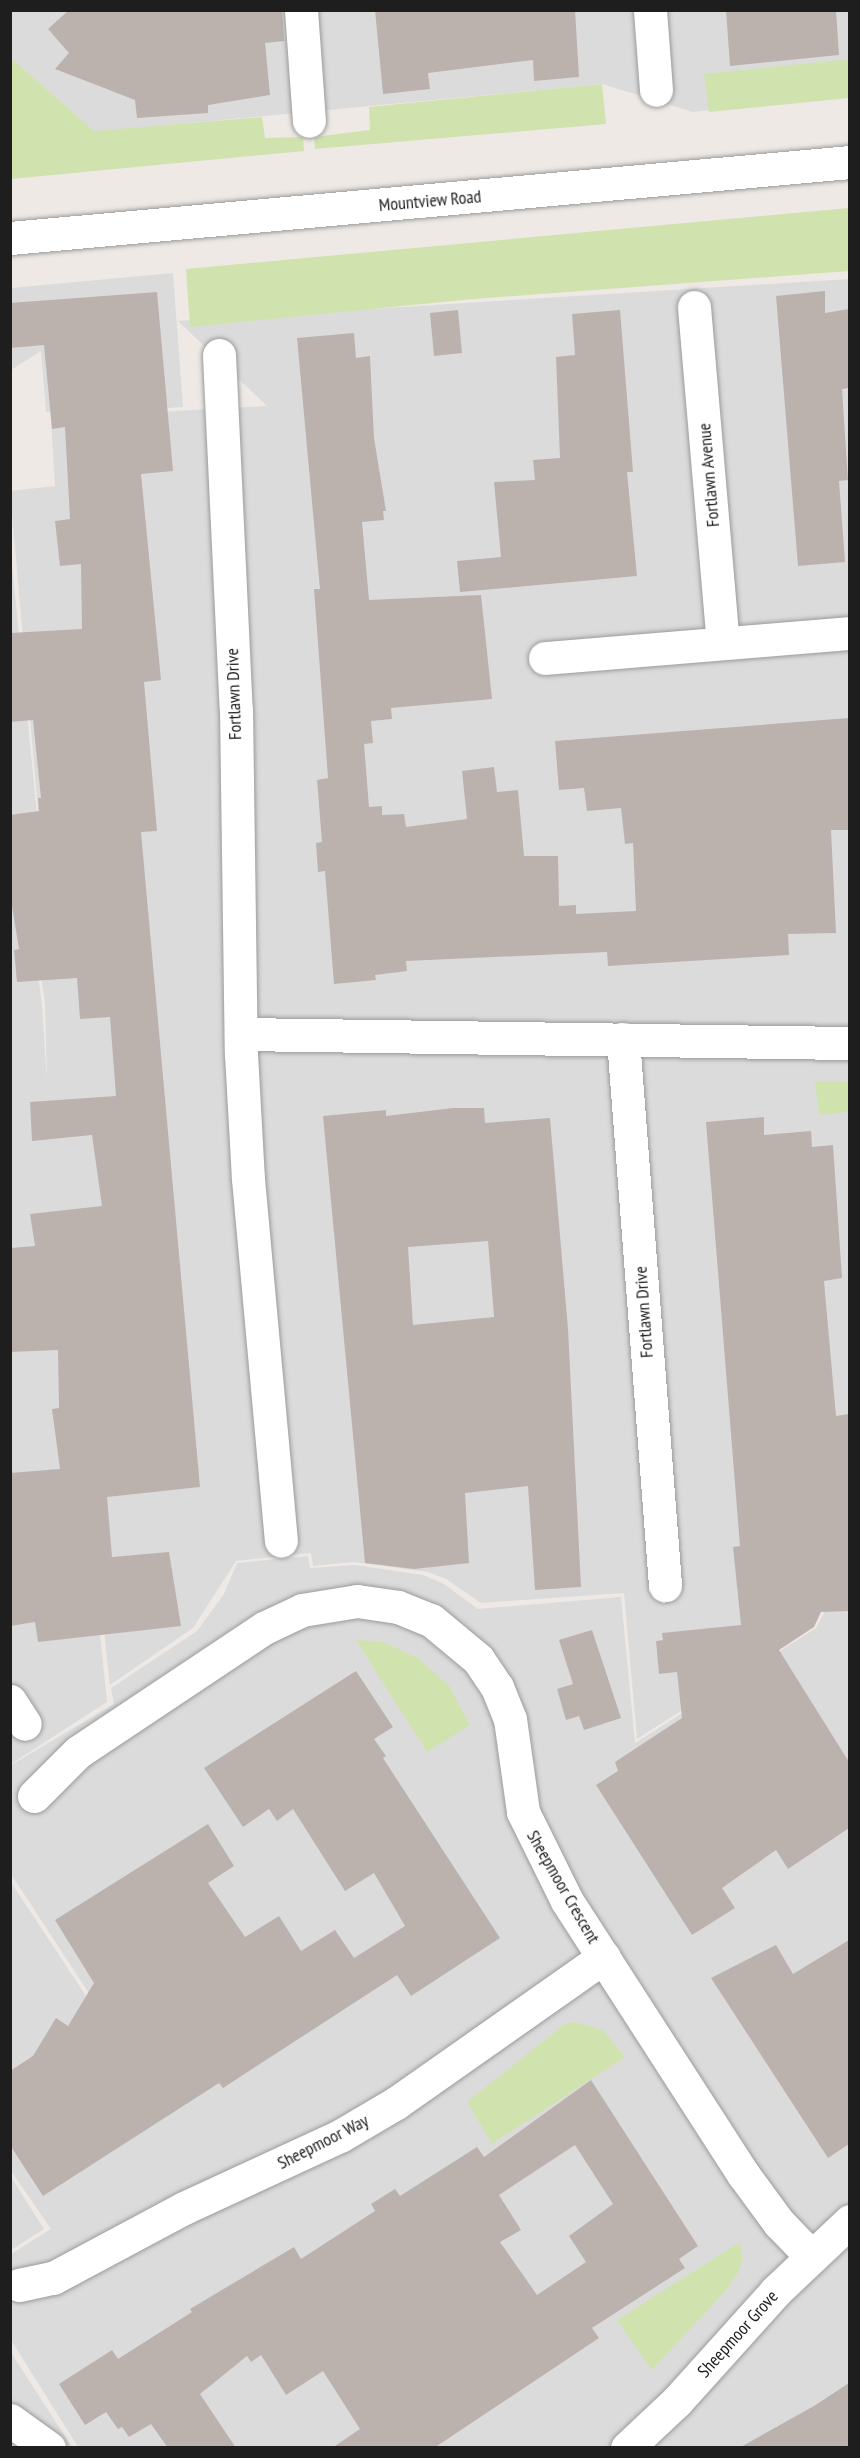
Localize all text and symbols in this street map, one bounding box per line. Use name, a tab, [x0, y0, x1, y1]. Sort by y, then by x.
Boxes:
street label: Mountview Road	[378, 186, 482, 216]
street label: Fortlawn Avenue	[694, 422, 724, 528]
street label: Fortlawn Drive	[222, 648, 246, 740]
street label: Fortlawn Drive	[630, 1265, 658, 1359]
street label: Sheepmoor Crescent	[522, 1827, 604, 1947]
street label: Sheepmoor Way	[274, 2110, 372, 2174]
street label: Sheepmoor Grove	[693, 2286, 783, 2382]

